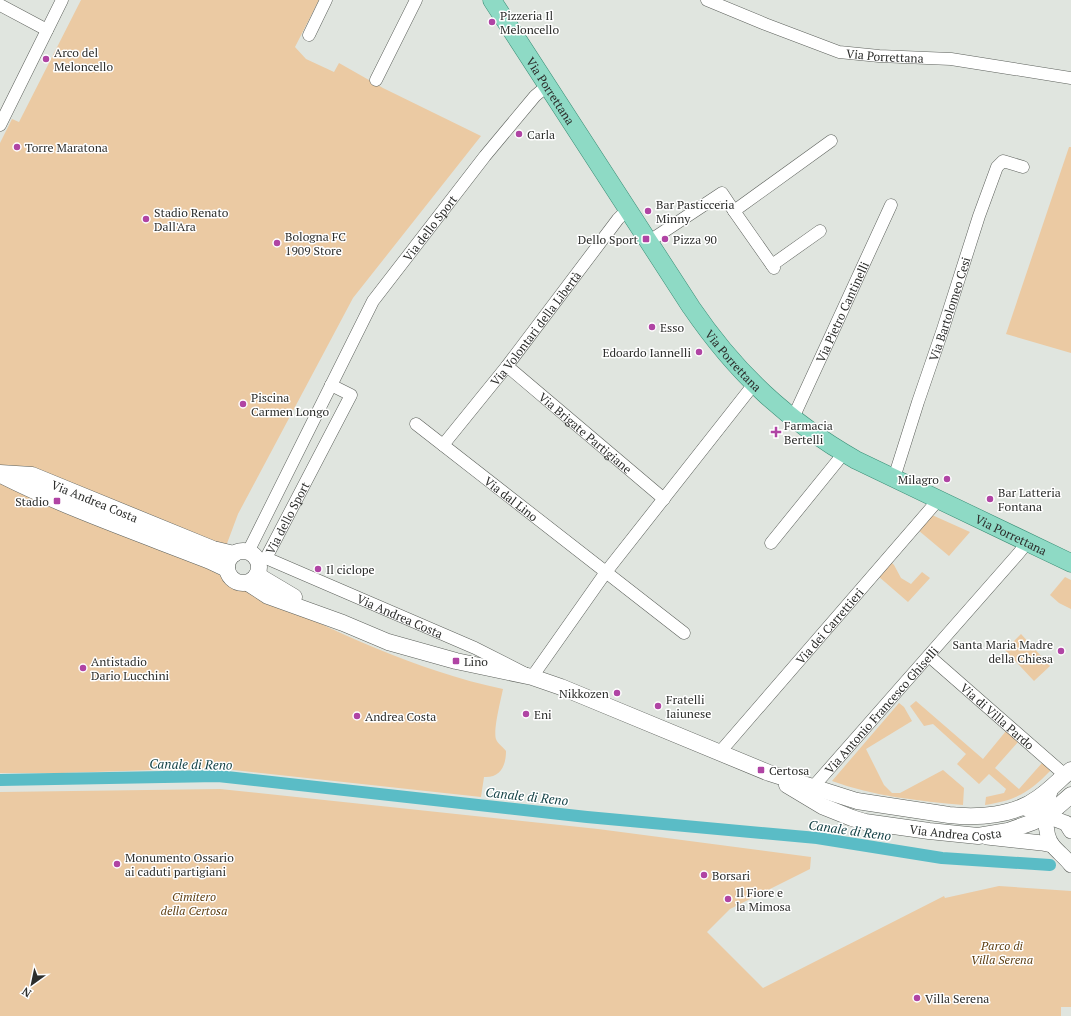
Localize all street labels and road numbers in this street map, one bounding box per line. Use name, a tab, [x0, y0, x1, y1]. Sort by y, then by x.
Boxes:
street label: Via Porrettana	[845, 45, 924, 65]
street label: Via Porrettana	[523, 54, 578, 127]
street label: Via dello Sport	[399, 191, 460, 264]
street label: Via Bartolomeo Cesi	[925, 255, 973, 363]
street label: Via Pietro Cantinelli	[812, 259, 872, 365]
street label: Via Volontari della Libertà	[487, 268, 584, 388]
street label: Via Porrettana	[702, 326, 765, 394]
street label: Via Brigate Partigiane	[536, 389, 635, 476]
street label: Via dal Lino	[482, 473, 542, 524]
street label: Via Andrea Costa	[49, 476, 140, 525]
street label: Via dello Sport	[262, 479, 312, 556]
street label: Via Porrettana	[973, 511, 1049, 558]
street label: Via dei Carrettieri	[792, 584, 867, 667]
street label: Via Andrea Costa	[355, 591, 445, 641]
street label: Via Antonio Francesco Ghiselli	[821, 643, 941, 776]
street label: Via di Villa Pardo	[958, 680, 1038, 752]
street label: Via Andrea Costa	[909, 821, 1002, 844]

